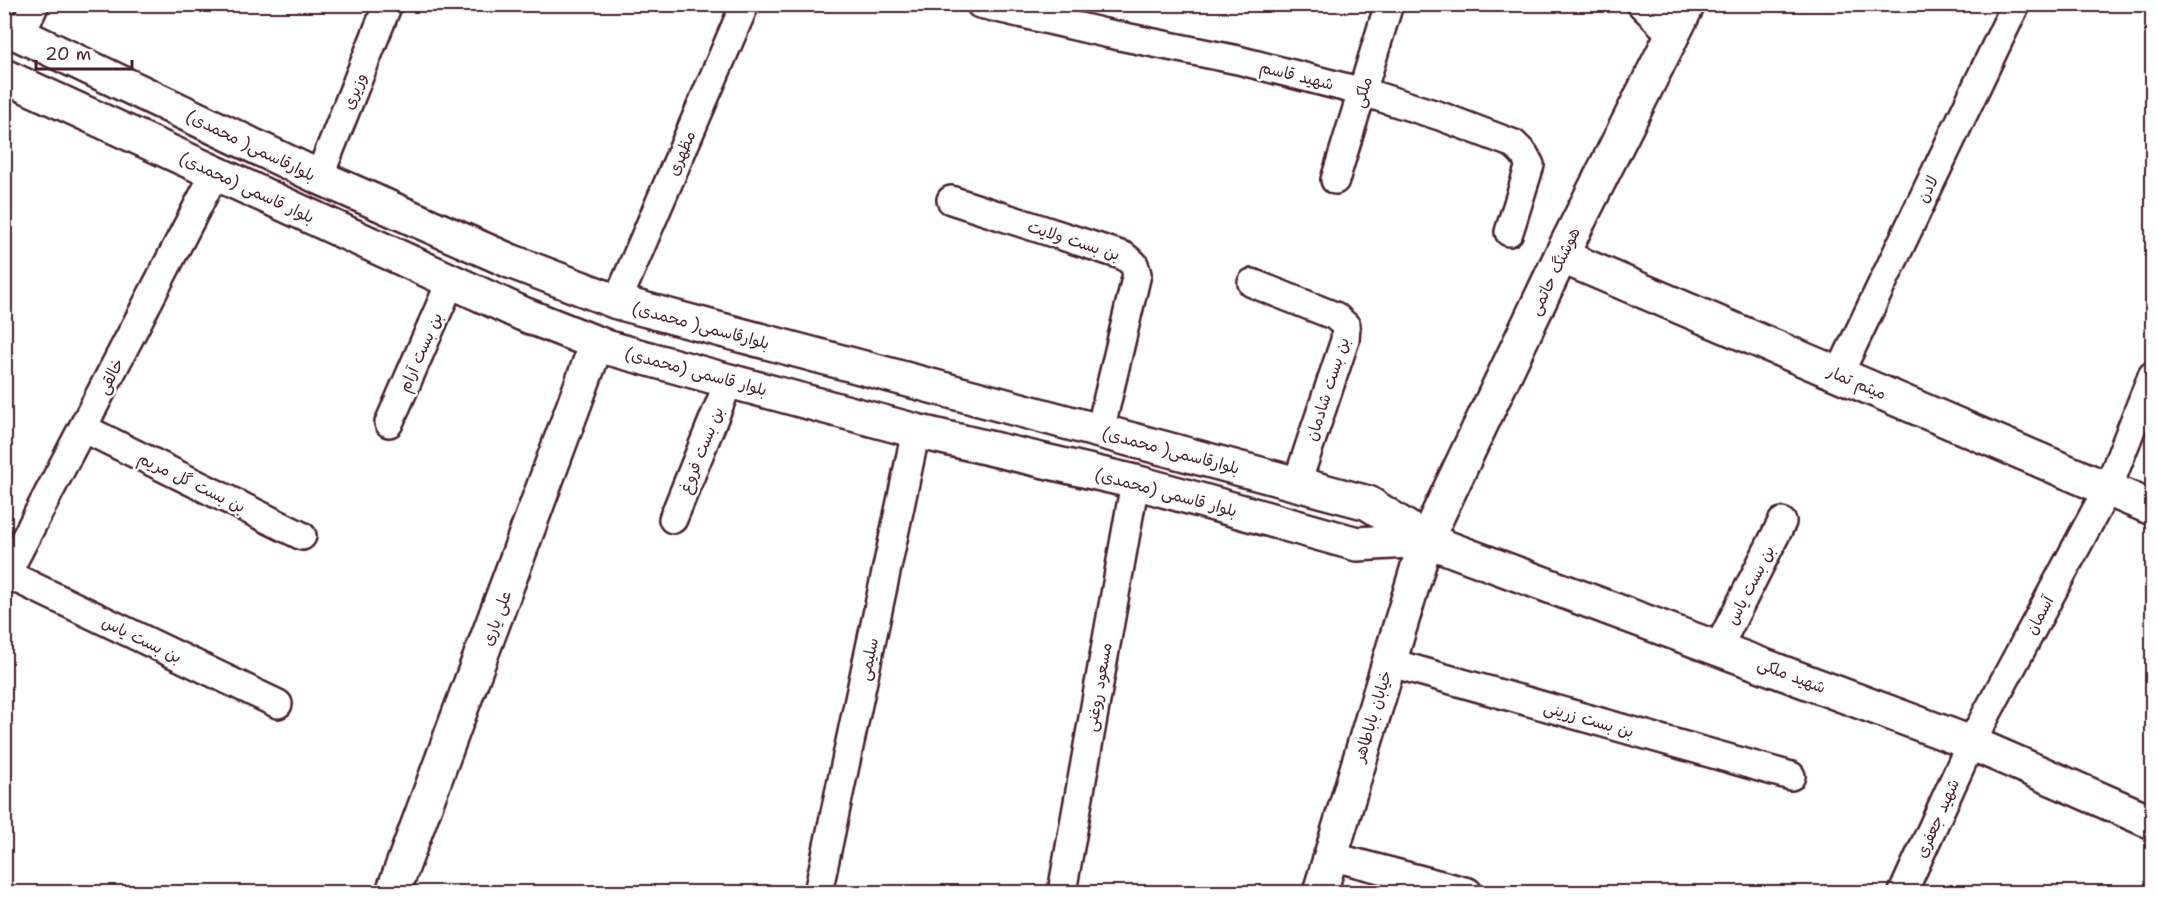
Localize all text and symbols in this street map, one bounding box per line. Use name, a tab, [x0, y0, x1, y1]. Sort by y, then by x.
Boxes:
scale bar	[36, 33, 132, 71]
text: 20 m	[45, 42, 91, 66]
street label: شهید قاسم	[1257, 56, 1336, 97]
street label: وزیری	[338, 70, 371, 113]
street label: ملکی	[1348, 74, 1377, 110]
street label: بلوارقاسمی( محمدی)	[183, 105, 319, 186]
street label: مظهری	[663, 128, 700, 179]
street label: بلوار قاسمی (محمدی)	[176, 147, 318, 228]
street label: لادن	[1912, 172, 1943, 206]
street label: بن بست ولایت	[1025, 216, 1123, 265]
street label: هوشنگ حاتمی	[1524, 224, 1585, 319]
street label: بلوارقاسمی( محمدی)	[630, 297, 772, 354]
street label: بن بست آرام	[394, 309, 449, 396]
street label: بن بست شادمان	[1301, 335, 1354, 444]
street label: بلوار قاسمی (محمدی)	[622, 342, 769, 401]
street label: خالقی	[92, 355, 129, 398]
street label: میثم تمار	[1822, 360, 1890, 406]
street label: بن بست فروغ	[675, 404, 729, 497]
street label: بلوارقاسمی( محمدی)	[1100, 422, 1242, 479]
street label: بن بست گل مریم	[134, 447, 249, 519]
street label: بلوار قاسمی (محمدی)	[1092, 463, 1239, 522]
street label: بن بست یاس	[1722, 542, 1779, 628]
street label: علی یاری	[477, 588, 516, 649]
street label: آسمان	[2021, 591, 2059, 638]
street label: بن بست یاس	[98, 611, 185, 668]
street label: سلیمی	[854, 636, 883, 682]
street label: مسعود روغنی	[1080, 641, 1117, 733]
street label: شهید ملکی	[1755, 653, 1829, 698]
street label: خیابان باباطاهر	[1348, 668, 1396, 766]
street label: بن بست زرینی	[1541, 697, 1636, 742]
street label: شهید جعفری	[1911, 775, 1964, 861]

